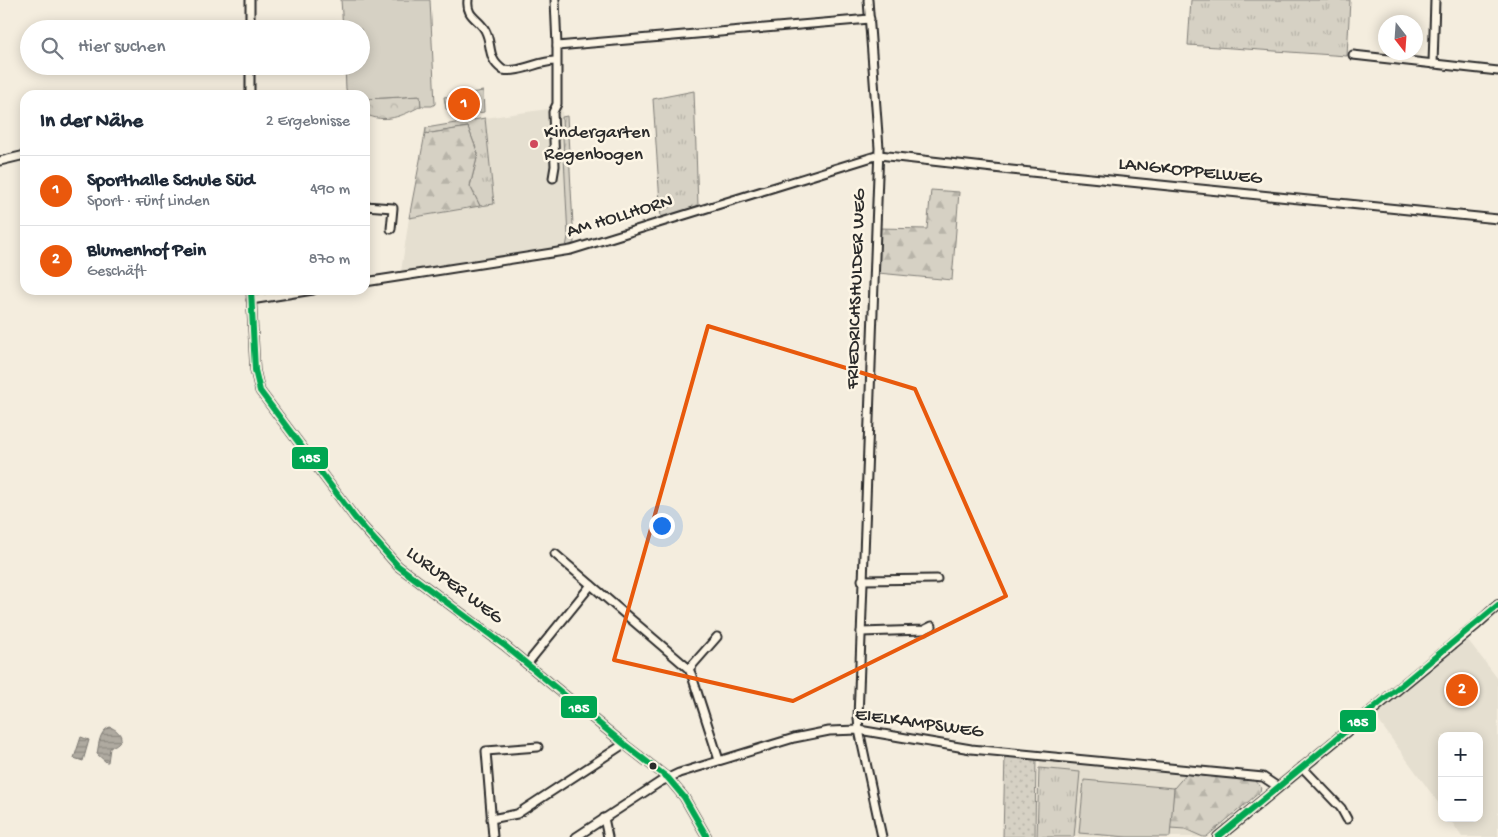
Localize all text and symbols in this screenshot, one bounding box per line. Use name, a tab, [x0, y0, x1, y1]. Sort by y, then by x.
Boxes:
north arrow	[1378, 15, 1423, 60]
search box	[20, 20, 370, 75]
icon: search	[38, 34, 66, 62]
text: Hier suchen	[78, 36, 165, 59]
pin: 1	[448, 85, 480, 123]
text: In der Nähe	[40, 110, 143, 135]
text: 2 Ergebnisse	[266, 113, 350, 132]
place label: Kindergarten Regenbogen	[544, 122, 650, 167]
marker: Kindergarten Regenbogen	[528, 138, 540, 150]
street label: LANGKOPPELWEG	[1117, 153, 1264, 191]
text: Sporthalle Schule Süd	[87, 170, 255, 193]
text: 1	[53, 181, 59, 200]
text: 490 m	[310, 181, 350, 200]
street label: FRIEDRICHSHULDER WEG	[842, 187, 872, 391]
street label: AM HOLLHORN	[564, 190, 676, 244]
text: Sport · Fünf Linden	[87, 193, 210, 212]
text: Blumenhof Pein	[87, 240, 206, 263]
text: 2	[52, 251, 60, 270]
text: 870 m	[309, 251, 350, 270]
text: Geschäft	[87, 263, 146, 282]
line badge: 185	[291, 446, 329, 470]
text: 185	[299, 451, 321, 468]
your location	[649, 513, 675, 539]
street label: LURUPER WEG	[401, 542, 508, 631]
pin: 2	[1446, 671, 1478, 709]
line badge: 185	[560, 695, 598, 719]
text: 185	[568, 701, 590, 718]
street label: EIELKAMPSWEG	[853, 704, 986, 745]
line badge: 185	[1339, 709, 1377, 733]
text: 185	[1347, 715, 1369, 732]
map controls	[1438, 732, 1483, 822]
button: +	[1438, 732, 1483, 777]
unlabelled marker	[648, 761, 658, 771]
button: −	[1438, 777, 1483, 822]

